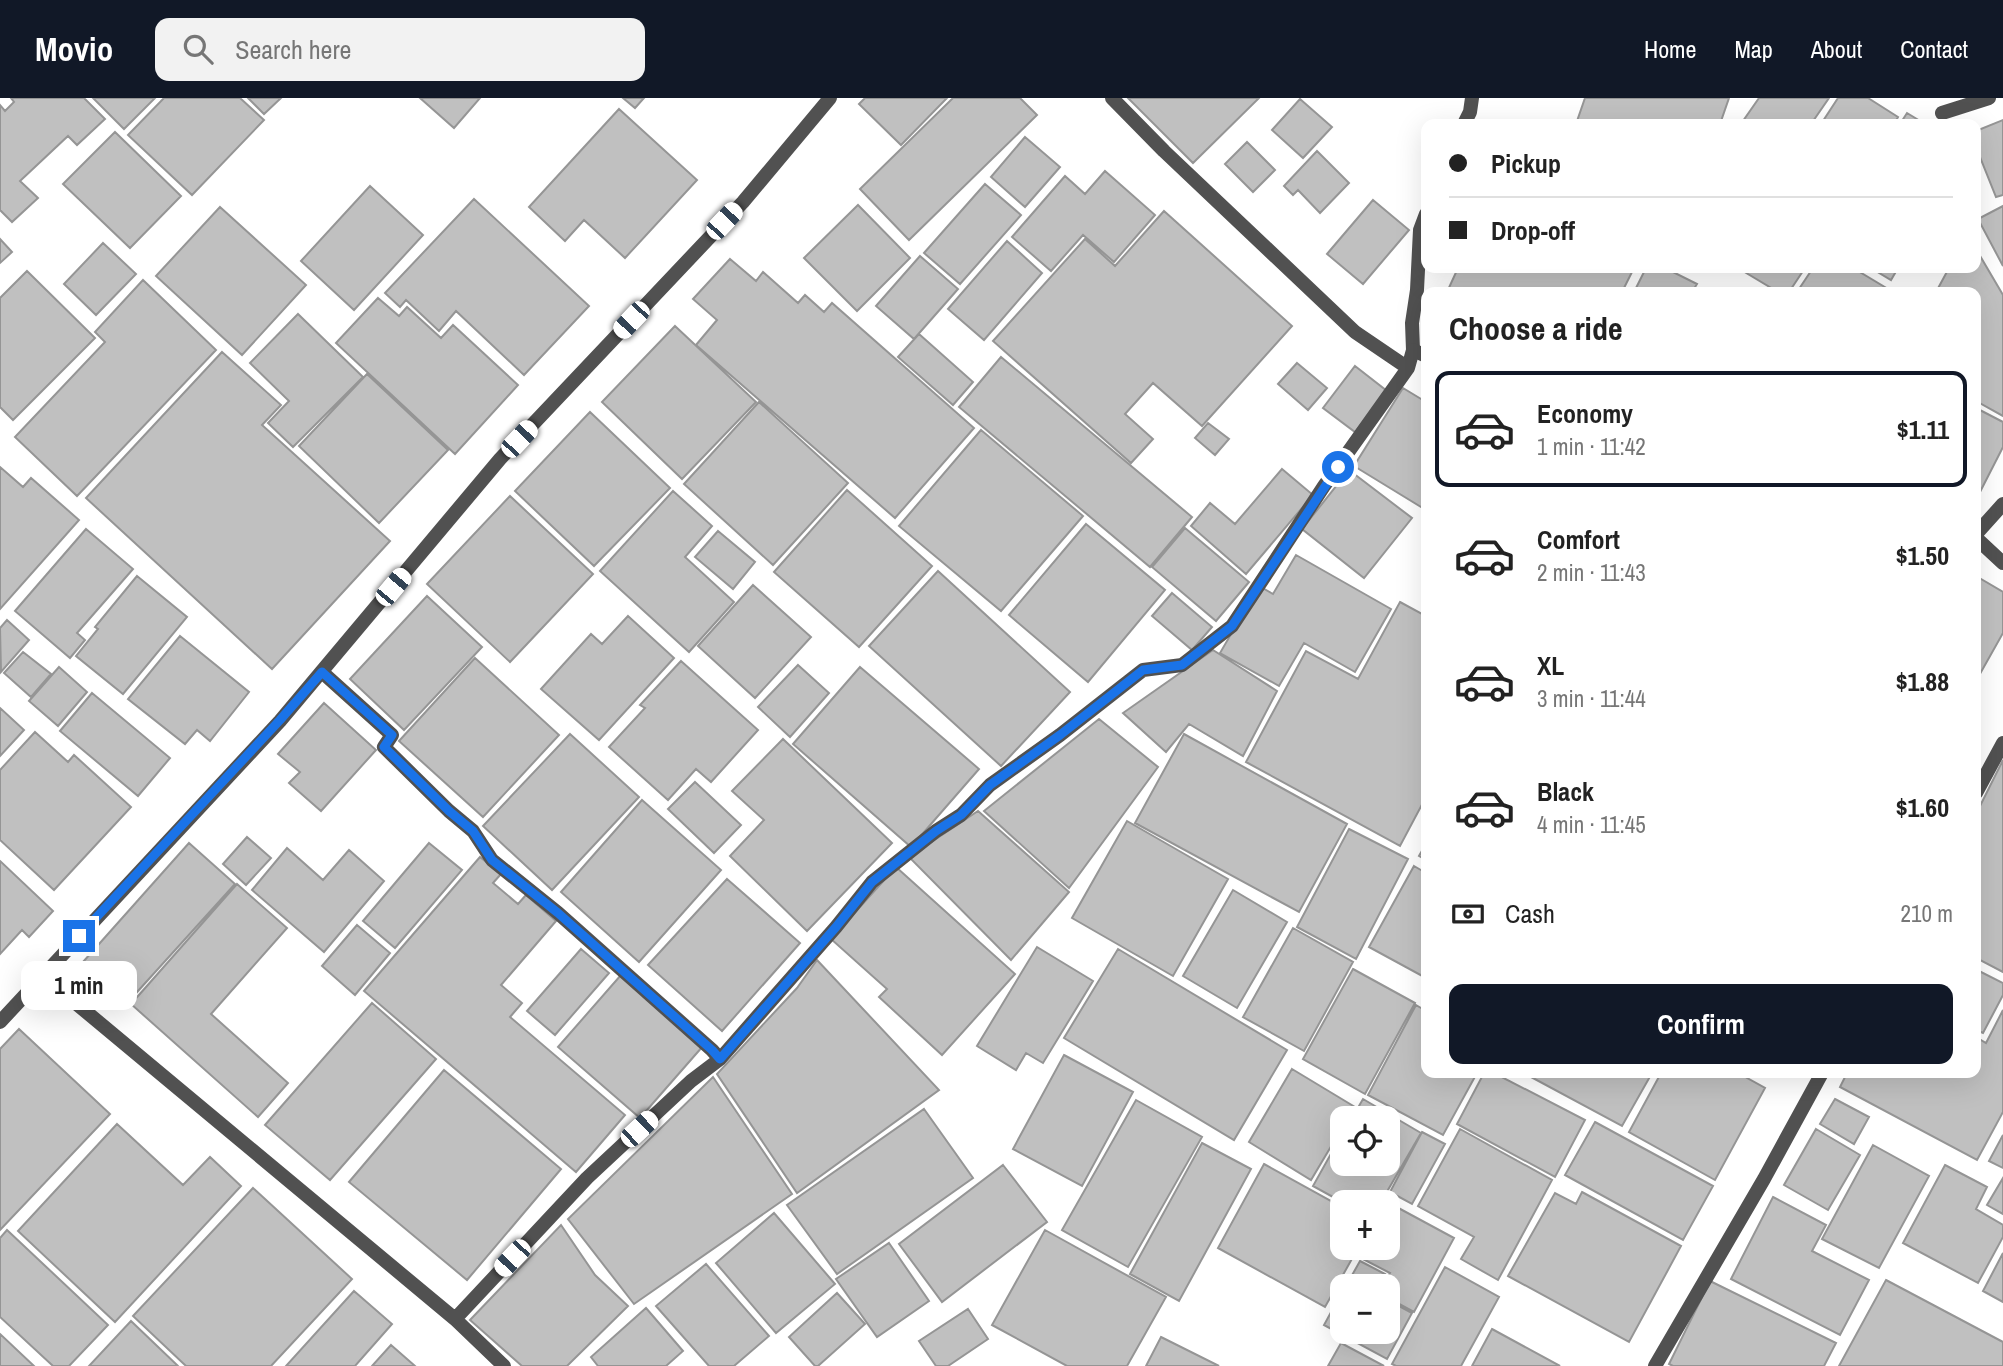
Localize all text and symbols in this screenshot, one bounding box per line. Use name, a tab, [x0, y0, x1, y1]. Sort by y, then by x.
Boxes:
search box	[155, 18, 645, 81]
text: Movio	[35, 27, 113, 71]
icon: search	[179, 30, 217, 68]
text: Search here	[235, 32, 351, 67]
text: Home	[1644, 33, 1696, 65]
text: Map	[1734, 33, 1773, 65]
text: About	[1811, 33, 1862, 65]
text: Contact	[1900, 33, 1968, 65]
text: Pickup	[1491, 146, 1561, 181]
car	[702, 198, 747, 244]
text: Drop-off	[1491, 213, 1575, 248]
car	[609, 297, 654, 343]
text: Choose a ride	[1449, 307, 1623, 350]
text: Economy	[1537, 396, 1633, 431]
icon: car	[1453, 398, 1516, 461]
text: $1.11	[1897, 412, 1949, 447]
car	[497, 416, 542, 462]
text: 1 min · 11:42	[1537, 431, 1646, 462]
route start	[1322, 451, 1354, 483]
text: Comfort	[1537, 522, 1620, 557]
icon: car	[1453, 524, 1516, 587]
text: $1.50	[1896, 538, 1949, 573]
text: 2 min · 11:43	[1537, 557, 1646, 588]
car	[372, 564, 415, 610]
text: XL	[1537, 648, 1564, 683]
icon: car	[1453, 650, 1516, 713]
text: $1.88	[1896, 664, 1949, 699]
text: 3 min · 11:44	[1537, 683, 1646, 714]
text: Black	[1537, 774, 1594, 809]
icon: car	[1453, 776, 1516, 839]
text: $1.60	[1896, 790, 1949, 825]
text: 4 min · 11:45	[1537, 809, 1646, 840]
icon: cash	[1449, 895, 1487, 933]
text: Cash	[1505, 896, 1555, 931]
text: 210 m	[1901, 898, 1953, 929]
route end	[63, 920, 95, 952]
callout: 1 min	[21, 960, 137, 1010]
text: 1 min	[54, 970, 104, 1001]
button: Confirm	[1449, 984, 1953, 1064]
map controls	[1330, 1106, 1400, 1344]
button: locate	[1330, 1106, 1400, 1176]
car	[617, 1107, 662, 1151]
button: +	[1330, 1190, 1400, 1260]
car	[490, 1235, 535, 1281]
button: −	[1330, 1274, 1400, 1344]

